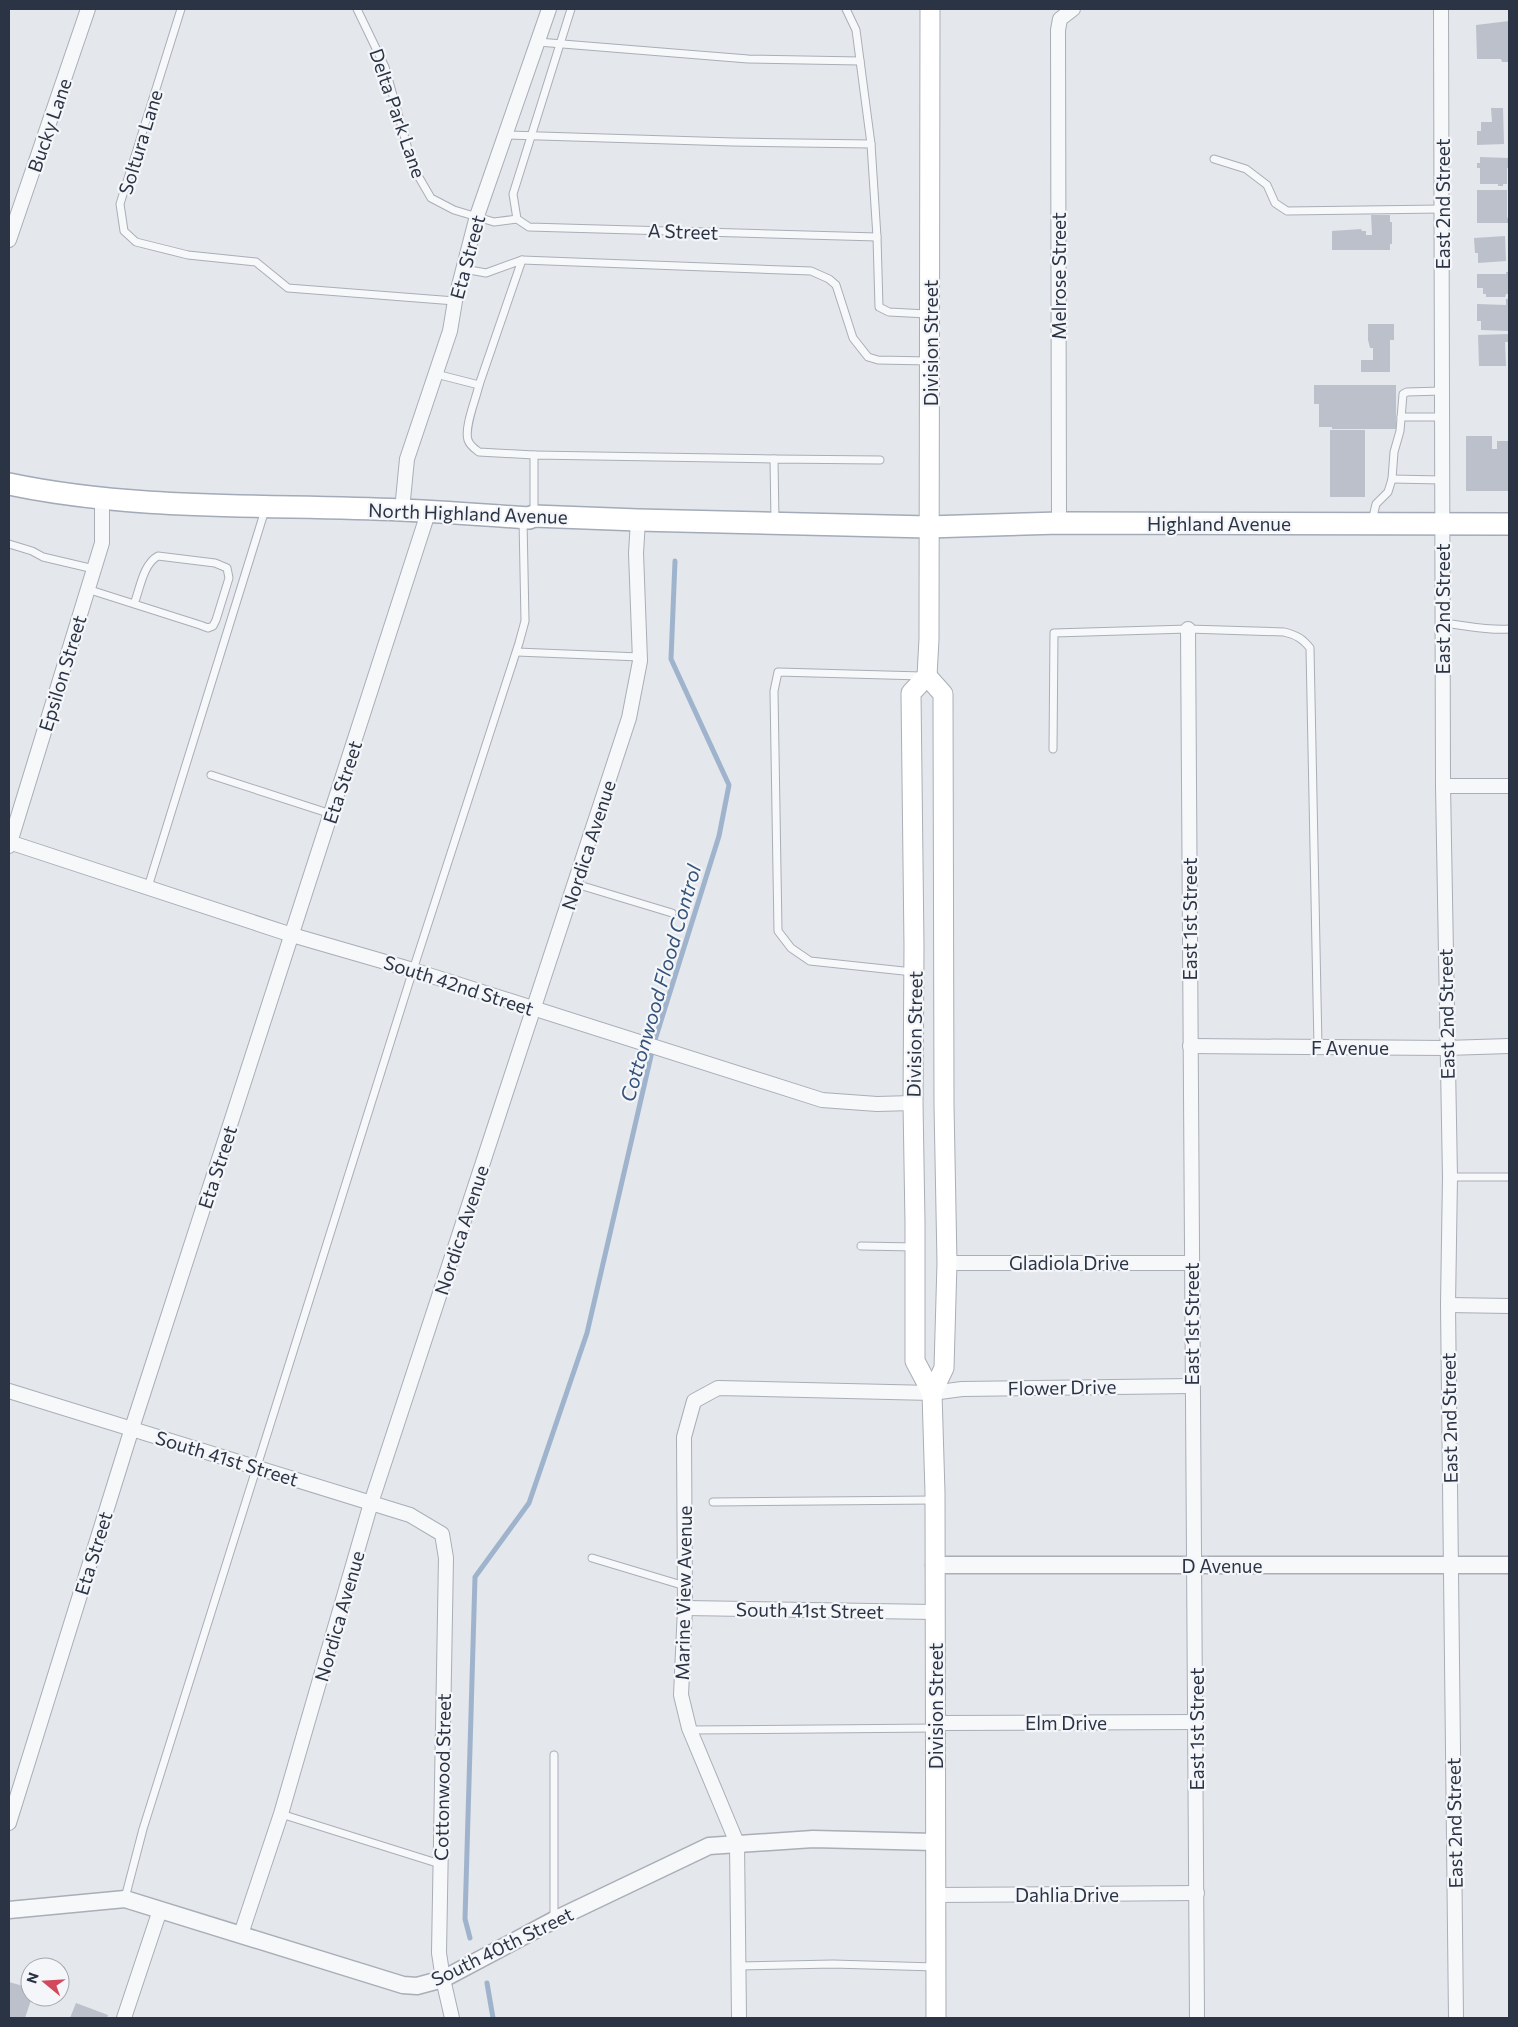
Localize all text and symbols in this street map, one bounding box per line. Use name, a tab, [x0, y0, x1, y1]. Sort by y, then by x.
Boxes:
street label: Delta Park Lane	[365, 45, 431, 181]
street label: Bucky Lane	[22, 75, 76, 175]
street label: Soltura Lane	[113, 87, 167, 197]
street label: East 2nd Street	[1431, 138, 1454, 269]
street label: Eta Street	[445, 212, 489, 302]
street label: Melrose Street	[1047, 212, 1070, 340]
street label: A Street	[647, 218, 719, 244]
street label: Division Street	[919, 279, 942, 406]
street label: North Highland Avenue	[368, 498, 568, 528]
street label: Highland Avenue	[1147, 512, 1291, 535]
street label: East 2nd Street	[1431, 543, 1454, 674]
street label: Epsilon Street	[33, 612, 91, 734]
street label: Eta Street	[318, 737, 366, 827]
street label: Nordica Avenue	[556, 777, 620, 913]
street label: East 1st Street	[1178, 857, 1201, 981]
water label: Cottonwood Flood Control	[615, 861, 706, 1104]
street label: East 2nd Street	[1433, 948, 1459, 1080]
street label: South 42nd Street	[381, 950, 537, 1020]
street label: Division Street	[901, 970, 927, 1098]
street label: F Avenue	[1311, 1036, 1389, 1059]
street label: Eta Street	[193, 1122, 241, 1212]
street label: Nordica Avenue	[429, 1162, 493, 1298]
street label: Gladiola Drive	[1009, 1251, 1129, 1274]
street label: East 1st Street	[1180, 1262, 1203, 1386]
street label: East 2nd Street	[1436, 1352, 1462, 1484]
street label: Flower Drive	[1007, 1375, 1117, 1399]
street label: South 41st Street	[153, 1425, 301, 1491]
street label: Marine View Avenue	[670, 1505, 696, 1681]
street label: Eta Street	[69, 1508, 117, 1598]
street label: Nordica Avenue	[309, 1548, 369, 1684]
street label: D Avenue	[1182, 1554, 1262, 1577]
street label: South 41st Street	[736, 1597, 884, 1623]
street label: Division Street	[924, 1642, 947, 1769]
street label: East 1st Street	[1185, 1667, 1208, 1791]
street label: Cottonwood Street	[429, 1693, 455, 1861]
street label: Elm Drive	[1025, 1711, 1107, 1734]
street label: East 2nd Street	[1441, 1757, 1467, 1889]
street label: Dahlia Drive	[1015, 1883, 1119, 1906]
street label: South 40th Street	[427, 1902, 577, 1990]
north arrow	[20, 1957, 70, 2007]
text: N	[22, 1970, 42, 1985]

